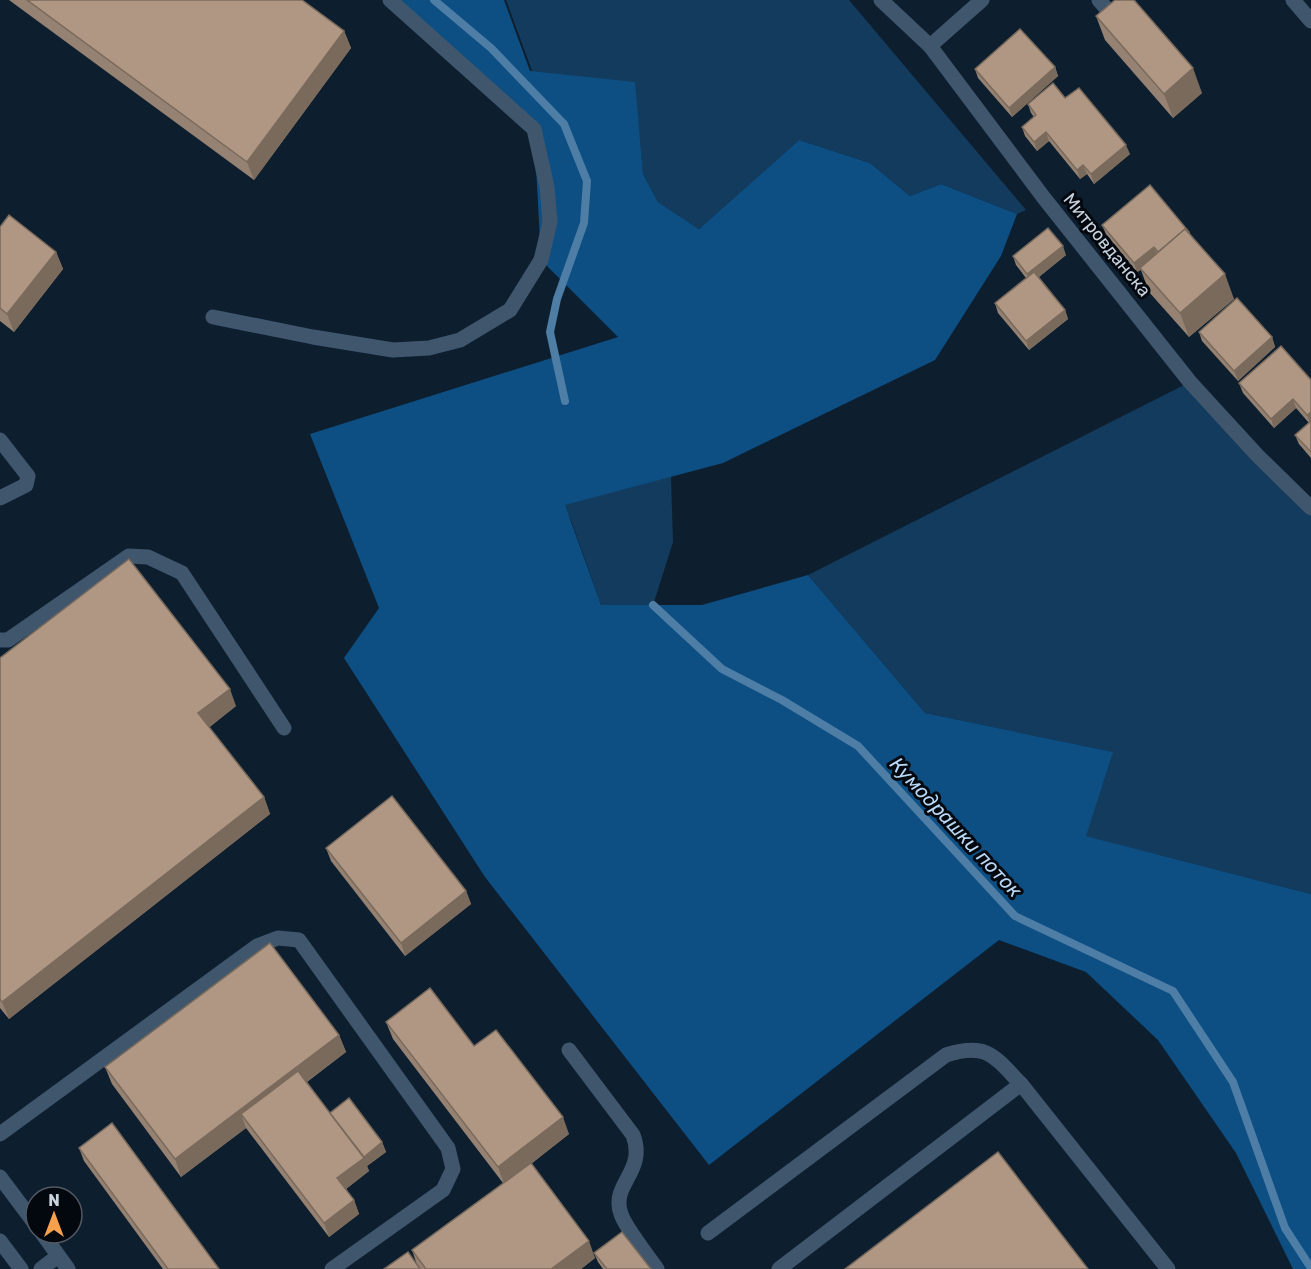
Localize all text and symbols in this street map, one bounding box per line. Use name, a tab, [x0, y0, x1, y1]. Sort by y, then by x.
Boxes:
street label: Митровданска	[1059, 189, 1155, 301]
water label: Кумодрашки поток	[885, 752, 1027, 902]
north arrow	[24, 1185, 84, 1245]
text: N	[48, 1191, 60, 1210]

